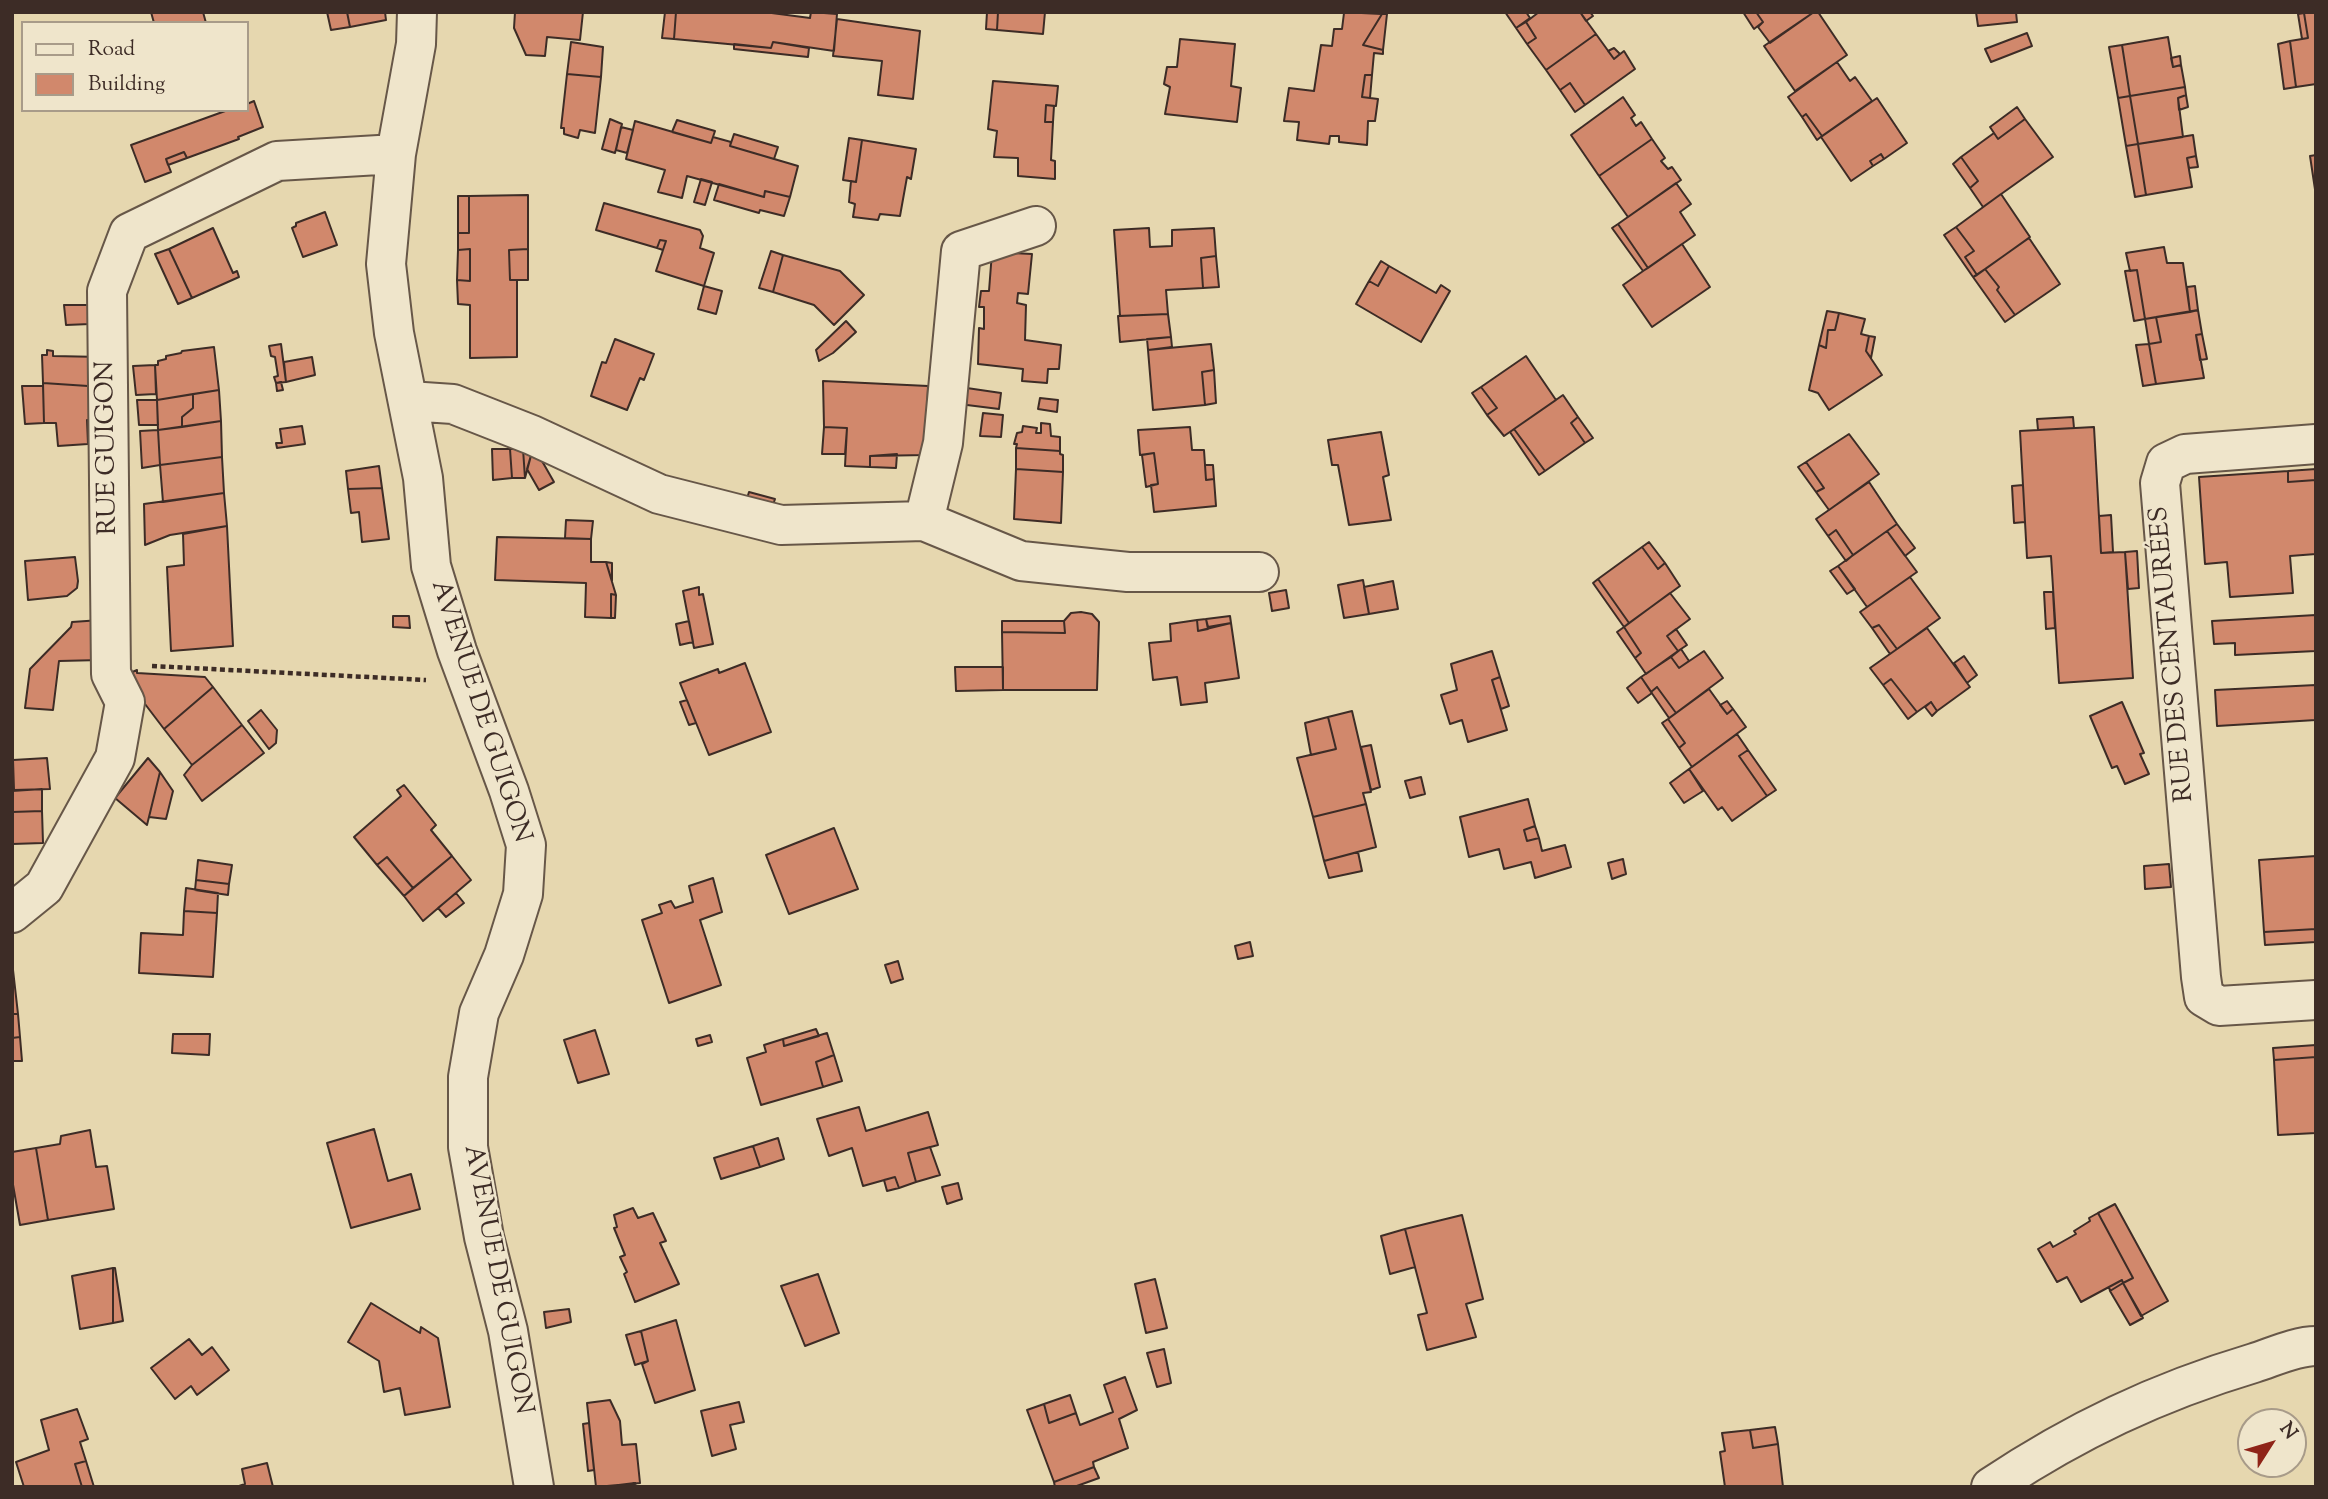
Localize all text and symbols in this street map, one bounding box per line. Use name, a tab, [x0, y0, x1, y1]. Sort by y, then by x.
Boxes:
legend	[21, 21, 248, 112]
text: Road	[88, 35, 135, 65]
text: Building	[88, 70, 165, 100]
street label: RUE GUIGON	[92, 361, 126, 535]
street label: RUE DES CENTAURÉES	[2146, 505, 2202, 803]
street label: AVENUE DE GUIGON	[422, 577, 536, 847]
street label: AVENUE DE GUIGON	[455, 1143, 537, 1417]
north arrow	[2237, 1408, 2307, 1478]
text: N	[2272, 1417, 2303, 1445]

